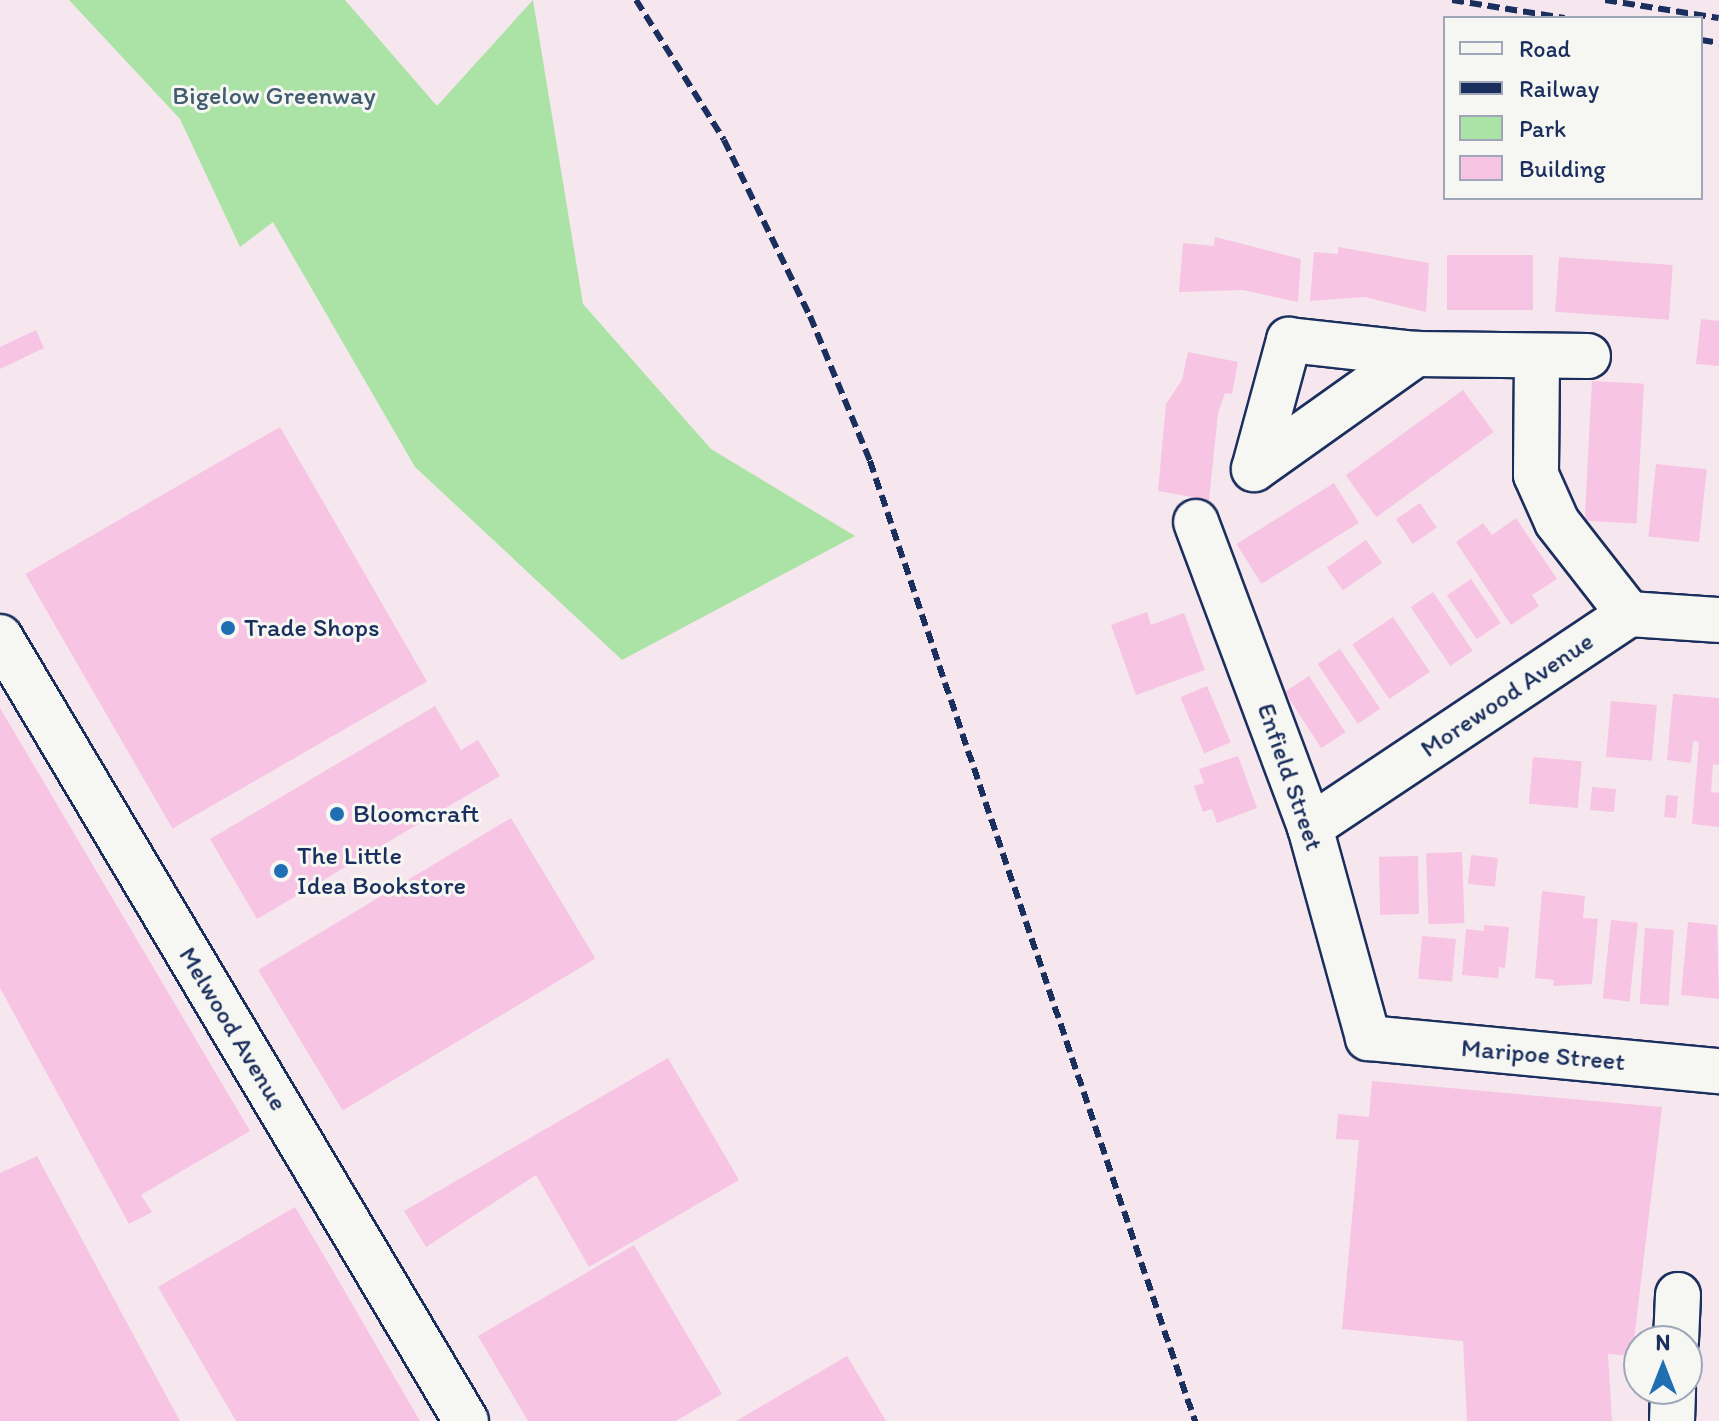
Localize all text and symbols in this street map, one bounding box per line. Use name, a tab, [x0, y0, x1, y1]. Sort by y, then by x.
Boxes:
legend	[1443, 16, 1703, 200]
text: Road	[1519, 34, 1571, 63]
text: Railway	[1519, 74, 1599, 103]
park label: Bigelow Greenway	[172, 80, 376, 112]
text: Park	[1519, 114, 1566, 143]
text: Building	[1519, 154, 1606, 183]
place label: Trade Shops	[244, 612, 379, 644]
marker: Trade Shops	[219, 619, 237, 637]
street label: Morewood Avenue	[1415, 626, 1599, 764]
street label: Enfield Street	[1250, 699, 1330, 855]
place label: Bloomcraft	[353, 798, 480, 830]
marker: Bloomcraft	[328, 805, 346, 823]
place label: The Little Idea Bookstore	[297, 840, 466, 902]
marker: The Little Idea Bookstore	[272, 862, 290, 880]
street label: Melwood Avenue	[172, 941, 294, 1117]
street label: Maripoe Street	[1460, 1032, 1626, 1078]
north arrow	[1623, 1325, 1703, 1405]
text: N	[1656, 1329, 1670, 1356]

